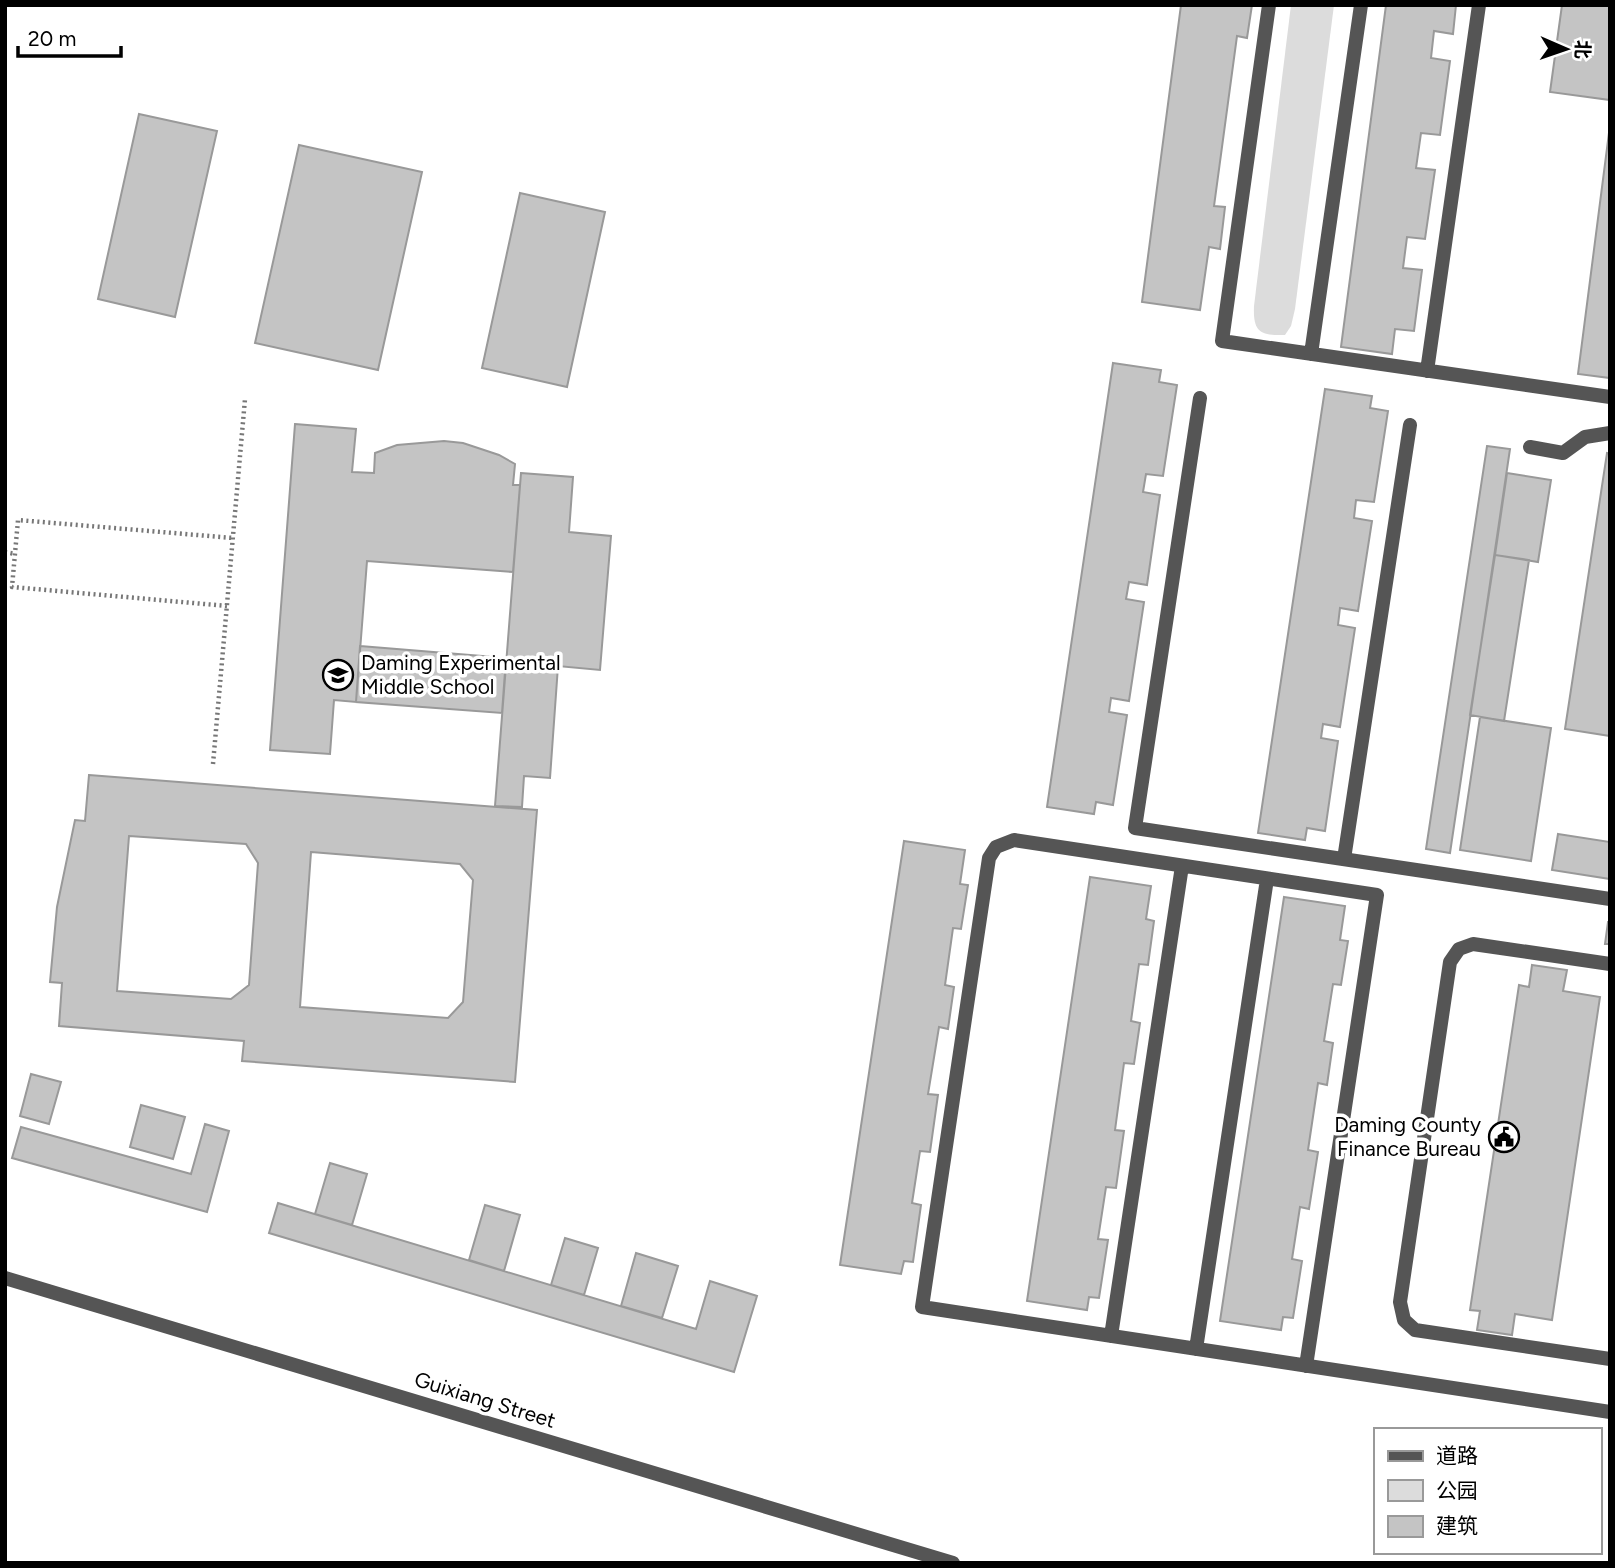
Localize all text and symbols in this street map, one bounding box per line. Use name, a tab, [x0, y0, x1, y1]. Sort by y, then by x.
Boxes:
scale bar	[18, 14, 121, 58]
north arrow	[1531, 14, 1601, 84]
text: 20 m	[28, 26, 76, 51]
text: 北	[1571, 40, 1594, 59]
place label: Daming Experimental Middle School	[361, 650, 561, 699]
school or university icon: Daming Experimental Middle School	[321, 658, 355, 692]
place label: Daming County Finance Bureau	[1334, 1112, 1481, 1161]
public building icon: Daming County Finance Bureau	[1487, 1120, 1521, 1154]
street label: Guixiang Street	[412, 1366, 559, 1433]
legend	[1374, 1428, 1601, 1554]
text: 道路	[1436, 1443, 1478, 1468]
text: 公园	[1436, 1478, 1478, 1503]
text: 建筑	[1436, 1513, 1478, 1538]

